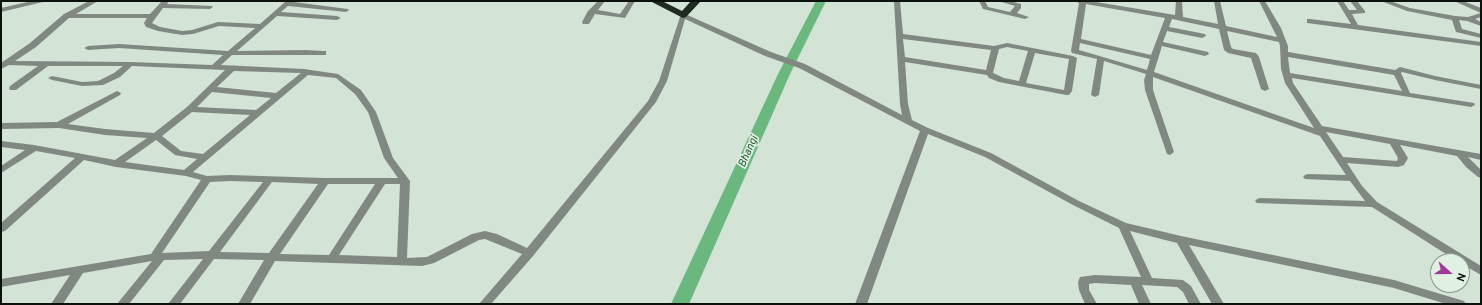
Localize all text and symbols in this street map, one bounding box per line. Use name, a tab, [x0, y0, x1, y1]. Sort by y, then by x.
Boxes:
water label: Bhangi	[736, 134, 762, 170]
north arrow	[1430, 253, 1470, 293]
text: N	[1452, 271, 1468, 283]

